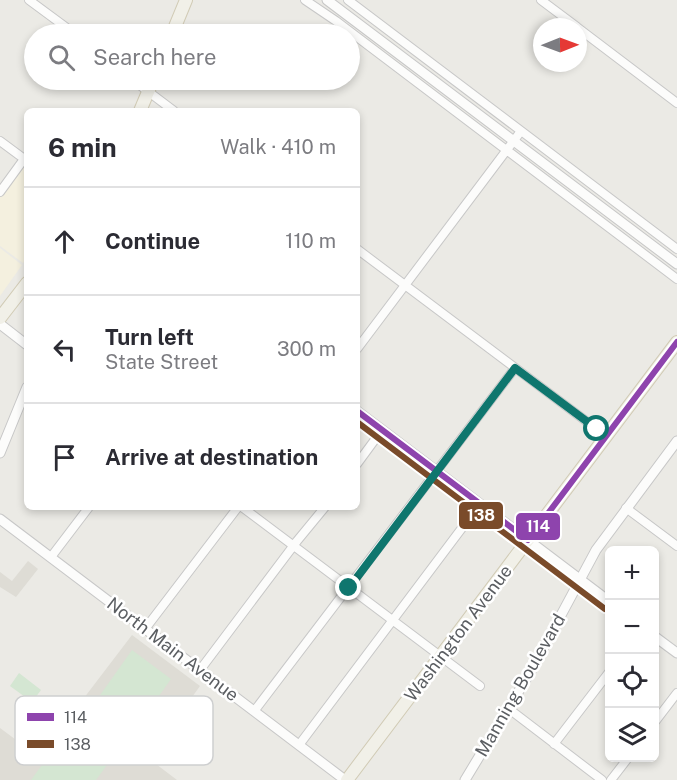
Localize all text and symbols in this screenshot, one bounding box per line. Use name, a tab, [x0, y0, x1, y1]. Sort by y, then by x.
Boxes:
north arrow	[533, 18, 587, 72]
search box	[24, 24, 360, 90]
icon: search	[45, 41, 78, 74]
text: Search here	[93, 44, 217, 70]
text: 6 min	[48, 132, 117, 163]
text: Walk · 410 m	[220, 135, 336, 159]
icon: ahead	[48, 225, 81, 258]
text: Continue	[105, 228, 200, 254]
text: 110 m	[285, 229, 336, 253]
text: Turn left	[105, 324, 194, 350]
icon: left	[48, 333, 81, 366]
text: 300 m	[277, 337, 336, 361]
text: State Street	[105, 350, 218, 374]
route start	[583, 415, 609, 441]
icon: arrive	[48, 441, 81, 474]
text: Arrive at destination	[105, 444, 318, 470]
line badge: 138	[458, 501, 504, 530]
text: 138	[467, 506, 495, 525]
line badge: 114	[515, 512, 561, 541]
text: 114	[526, 517, 551, 536]
map controls	[605, 546, 659, 762]
button: +	[605, 546, 659, 600]
street label: Washington Avenue	[400, 561, 516, 705]
route end	[335, 574, 361, 600]
street label: North Main Avenue	[103, 593, 243, 705]
button: −	[605, 600, 659, 654]
street label: Manning Boulevard	[471, 610, 569, 760]
button: locate	[605, 654, 659, 708]
legend	[15, 696, 213, 765]
text: 114	[64, 708, 87, 727]
button: layers	[605, 708, 659, 762]
text: 138	[64, 735, 91, 754]

